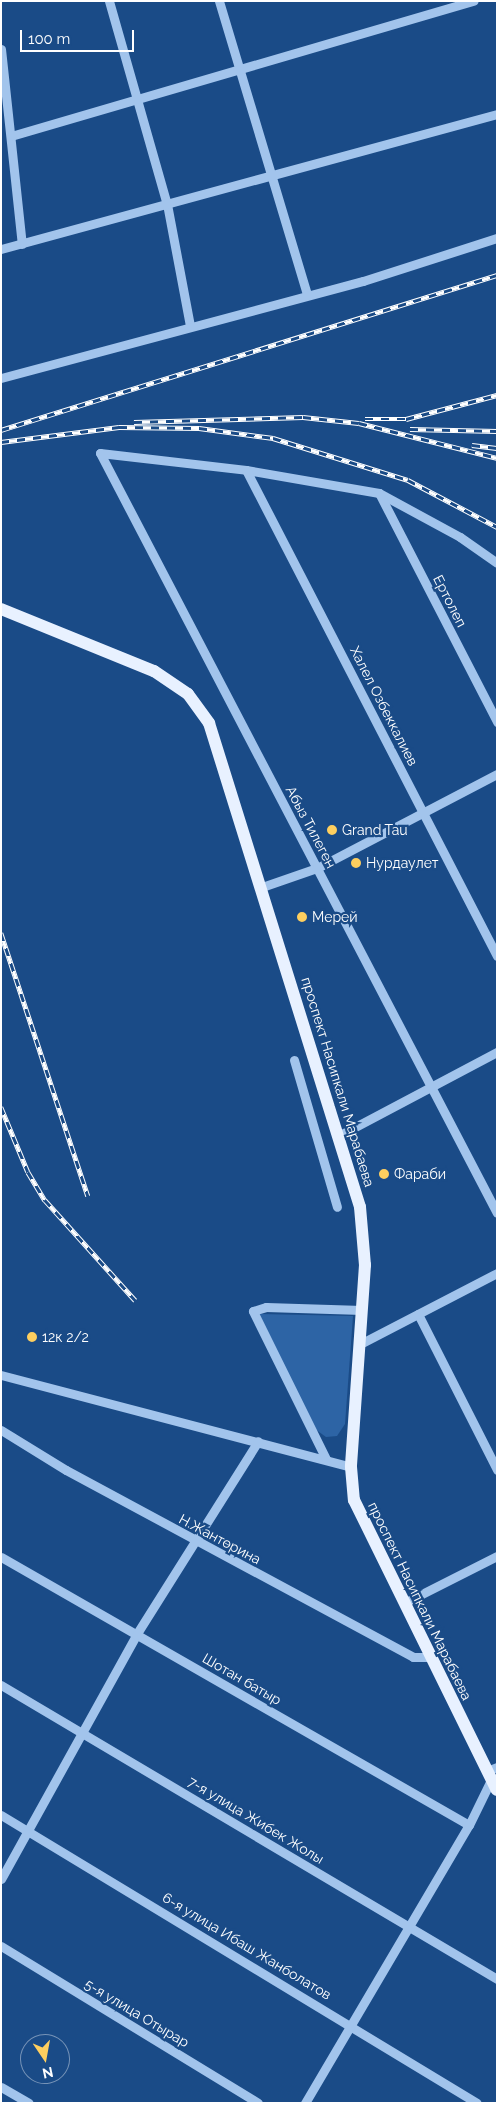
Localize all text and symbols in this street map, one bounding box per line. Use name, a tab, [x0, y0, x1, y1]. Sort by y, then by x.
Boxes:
scale bar	[22, 20, 136, 52]
text: 100 m	[28, 30, 70, 48]
street label: Ертолеп	[430, 572, 470, 630]
street label: Халел Озбеккалиев	[347, 643, 421, 769]
street label: Абыз Тилеген	[282, 783, 340, 871]
place label: Grand Tau	[342, 822, 408, 838]
marker: Grand Tau	[326, 824, 338, 836]
place label: Нурдаулет	[366, 855, 439, 871]
marker: Нурдаулет	[350, 857, 362, 869]
place label: Мерей	[312, 909, 358, 925]
marker: Мерей	[296, 911, 308, 923]
street label: проспект Насипкали Марабаева	[298, 975, 378, 1189]
place label: Фараби	[394, 1166, 446, 1182]
marker: Фараби	[378, 1168, 390, 1180]
place label: 12к 2/2	[42, 1329, 89, 1345]
marker: 12к 2/2	[26, 1331, 38, 1343]
street label: проспект Насипкали Марабаева	[365, 1499, 475, 1703]
street label: Н.Жантөрина	[176, 1510, 264, 1568]
street label: Шотан батыр	[199, 1650, 285, 1708]
street label: 7-я улица Жибек Жолы	[185, 1773, 327, 1867]
street label: 6-я улица Ибаш Жанболатов	[159, 1889, 335, 2003]
street label: 5-я улица Отырар	[82, 1975, 192, 2051]
north arrow	[20, 2034, 70, 2084]
text: N	[41, 2064, 55, 2082]

